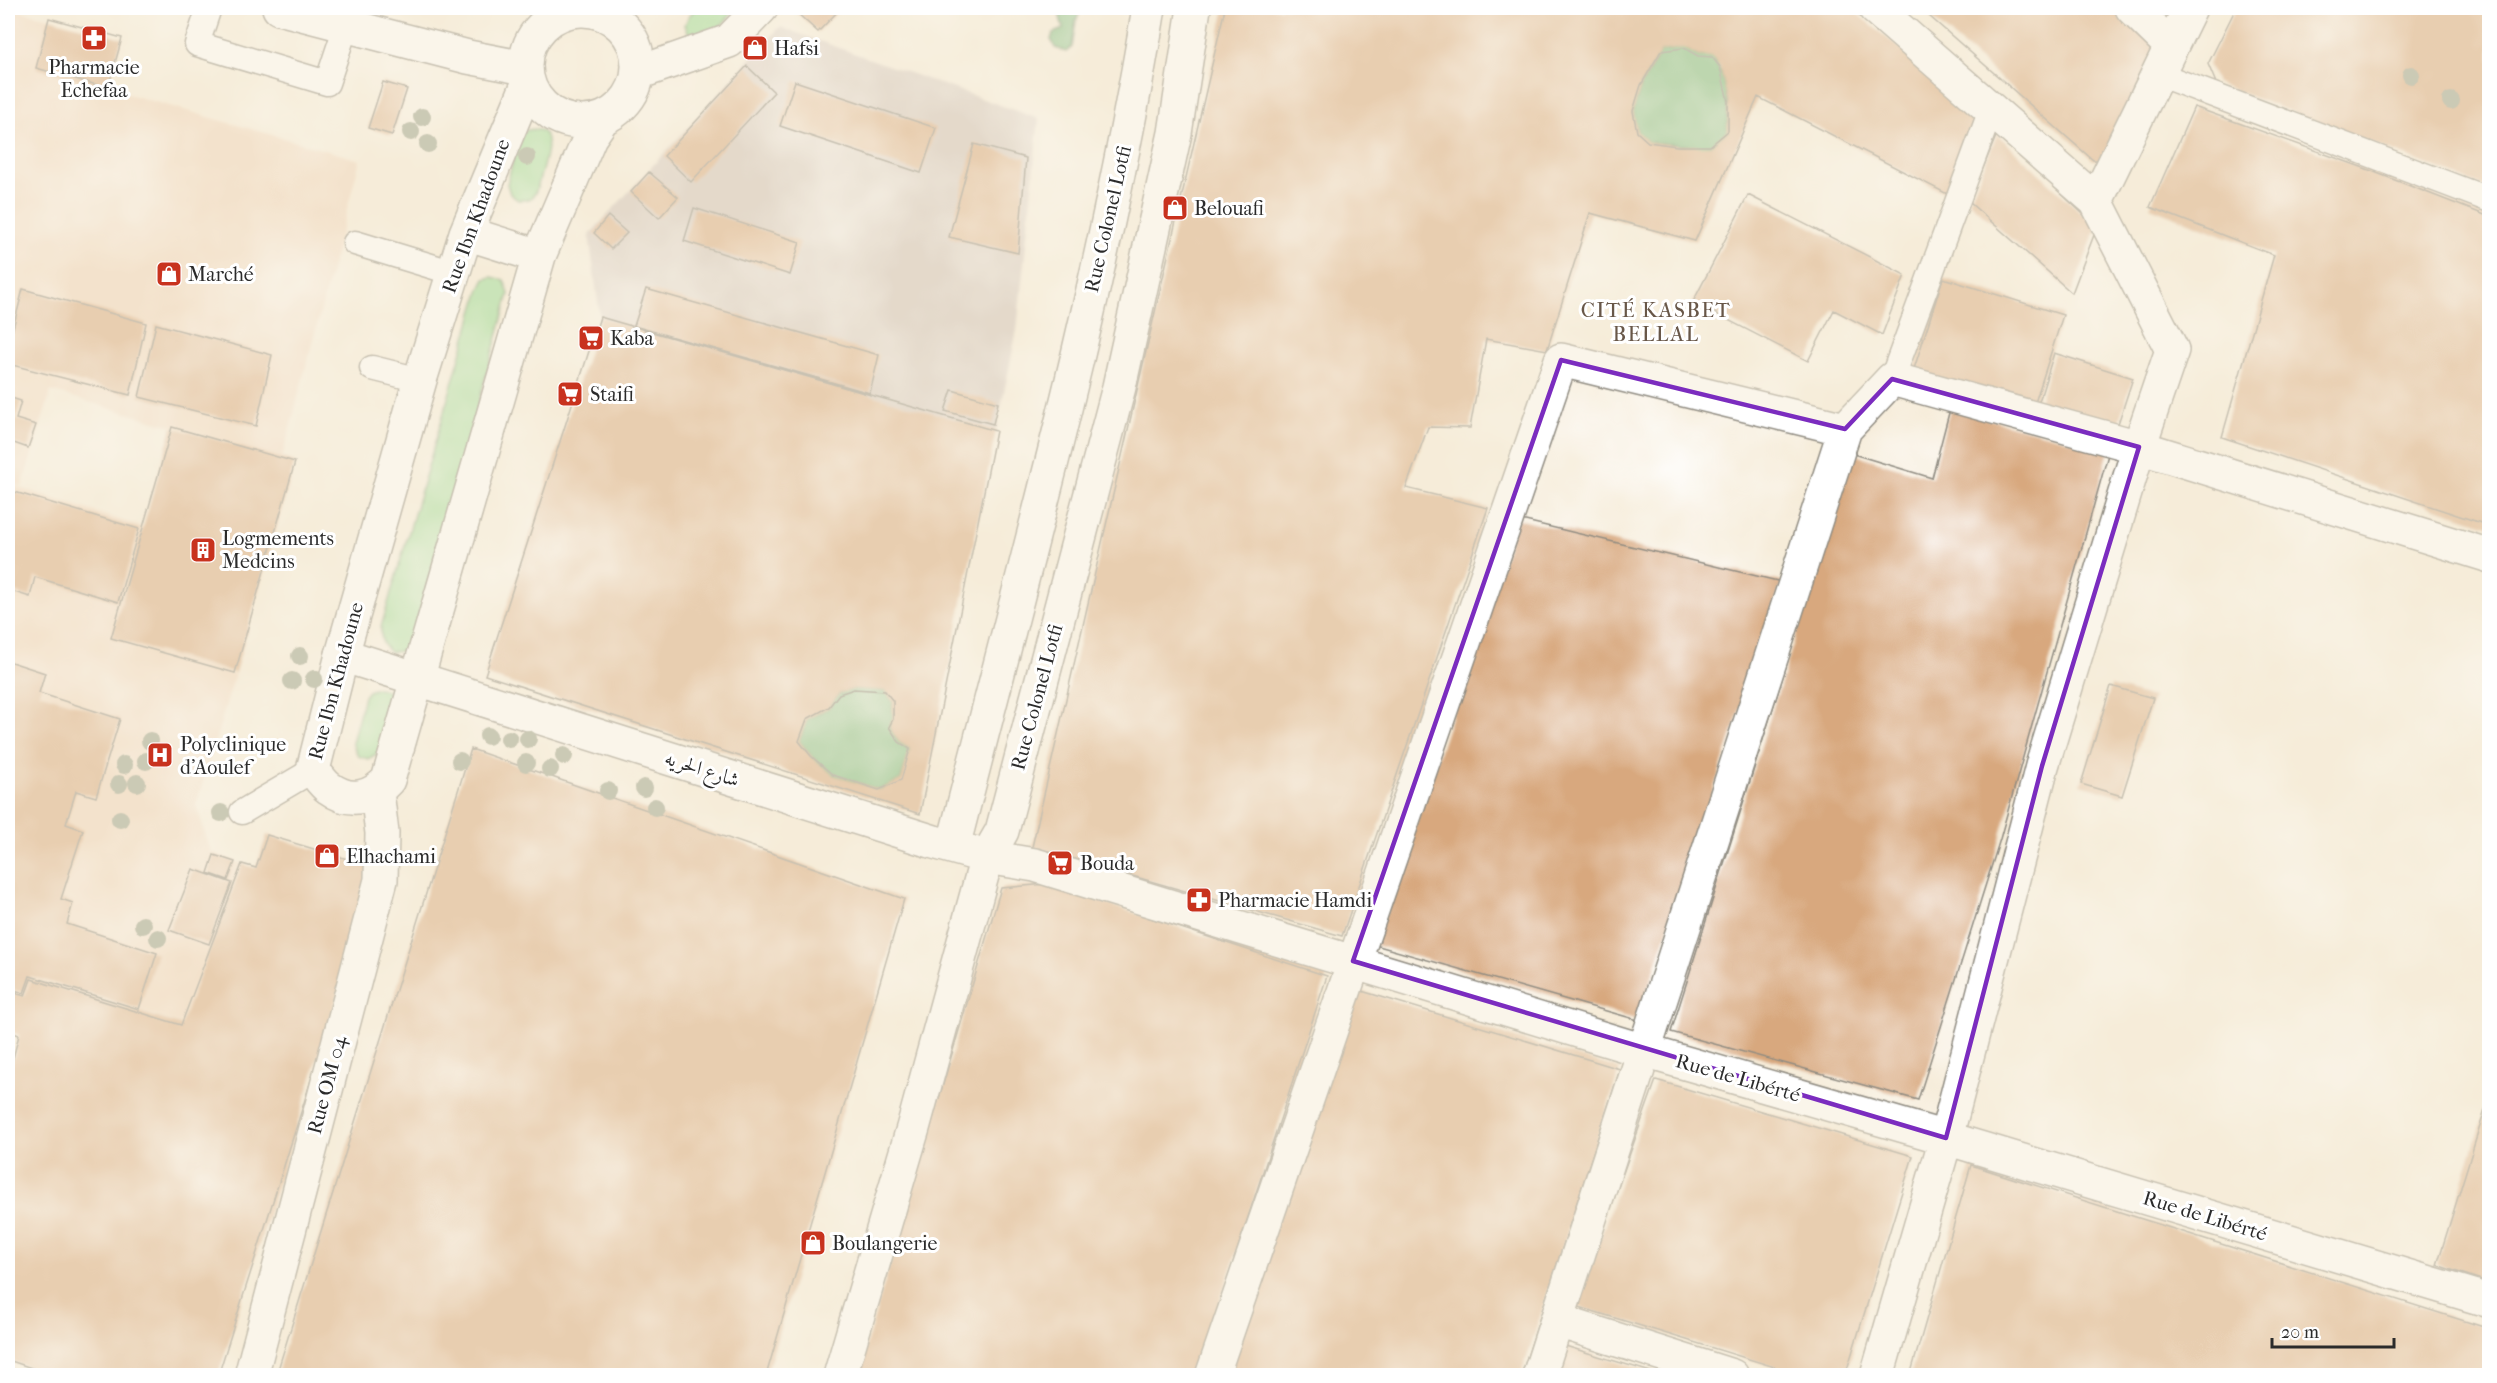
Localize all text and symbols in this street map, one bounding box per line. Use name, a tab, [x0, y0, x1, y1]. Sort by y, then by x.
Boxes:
pharmacy icon: Pharmacie Echefaa	[79, 23, 109, 53]
shop icon: Hafsi	[740, 33, 770, 63]
place label: Hafsi	[774, 37, 819, 60]
place label: Pharmacie Echefaa	[48, 56, 140, 102]
street label: Rue Ibn Khadoune	[437, 136, 515, 296]
street label: Rue Colonel Lotfi	[1080, 143, 1136, 295]
shop icon: Belouafi	[1160, 193, 1190, 223]
place label: Belouafi	[1194, 197, 1264, 220]
shop icon: Marché	[154, 259, 184, 289]
place label: Marché	[188, 263, 254, 286]
district label: CITÉ KASBET BELLAL	[1581, 298, 1731, 346]
supermarket icon: Kaba	[576, 323, 606, 353]
place label: Kaba	[610, 327, 654, 350]
supermarket icon: Staifi	[555, 379, 585, 409]
place label: Staifi	[590, 383, 634, 406]
place label: Logmements Medcins	[222, 527, 334, 573]
building icon: Logmements Medcins	[188, 535, 218, 565]
street label: Rue Ibn Khadoune	[304, 600, 368, 762]
street label: Rue Colonel Lotfi	[1006, 622, 1068, 772]
place label: Polyclinique d'Aoulef	[180, 733, 286, 779]
hospital icon: Polyclinique d'Aoulef	[145, 740, 175, 770]
street label: شارع الحريه	[660, 746, 742, 797]
shop icon: Elhachami	[312, 841, 342, 871]
place label: Elhachami	[346, 845, 436, 868]
supermarket icon: Bouda	[1045, 848, 1075, 878]
place label: Bouda	[1080, 852, 1135, 875]
pharmacy icon: Pharmacie Hamdi	[1184, 885, 1214, 915]
place label: Pharmacie Hamdi	[1218, 889, 1372, 912]
street label: Rue OM 04	[303, 1032, 351, 1136]
street label: Rue de Libérté	[1673, 1049, 1803, 1107]
street label: Rue de Libérté	[2140, 1186, 2270, 1246]
shop icon: Boulangerie	[798, 1228, 828, 1258]
place label: Boulangerie	[832, 1232, 938, 1255]
scale bar	[2272, 1311, 2394, 1349]
text: 20 m	[2281, 1322, 2319, 1343]

